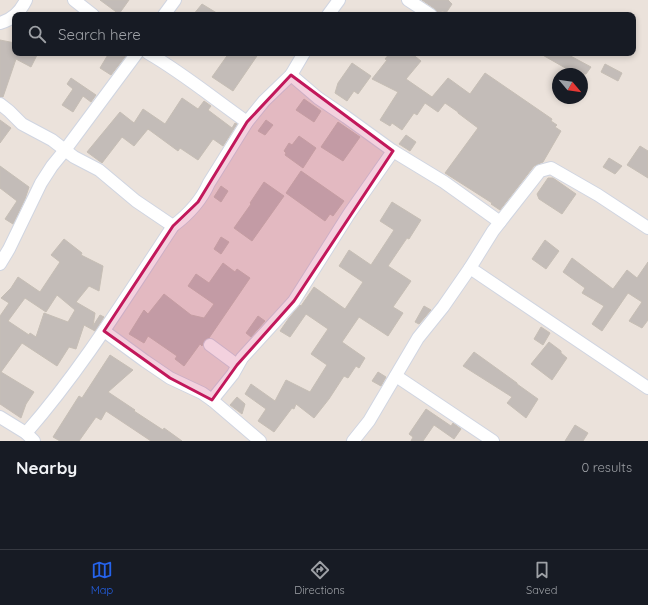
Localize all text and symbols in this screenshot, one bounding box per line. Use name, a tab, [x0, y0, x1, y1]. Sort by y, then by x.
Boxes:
search box	[12, 12, 636, 56]
icon: search	[26, 23, 48, 45]
text: Search here	[58, 25, 141, 44]
north arrow	[552, 68, 588, 104]
text: Nearby	[16, 457, 77, 478]
text: 0 results	[581, 459, 632, 475]
tab: Map	[91, 559, 113, 597]
tab: Directions	[294, 559, 345, 597]
tab: Saved	[526, 559, 557, 597]

